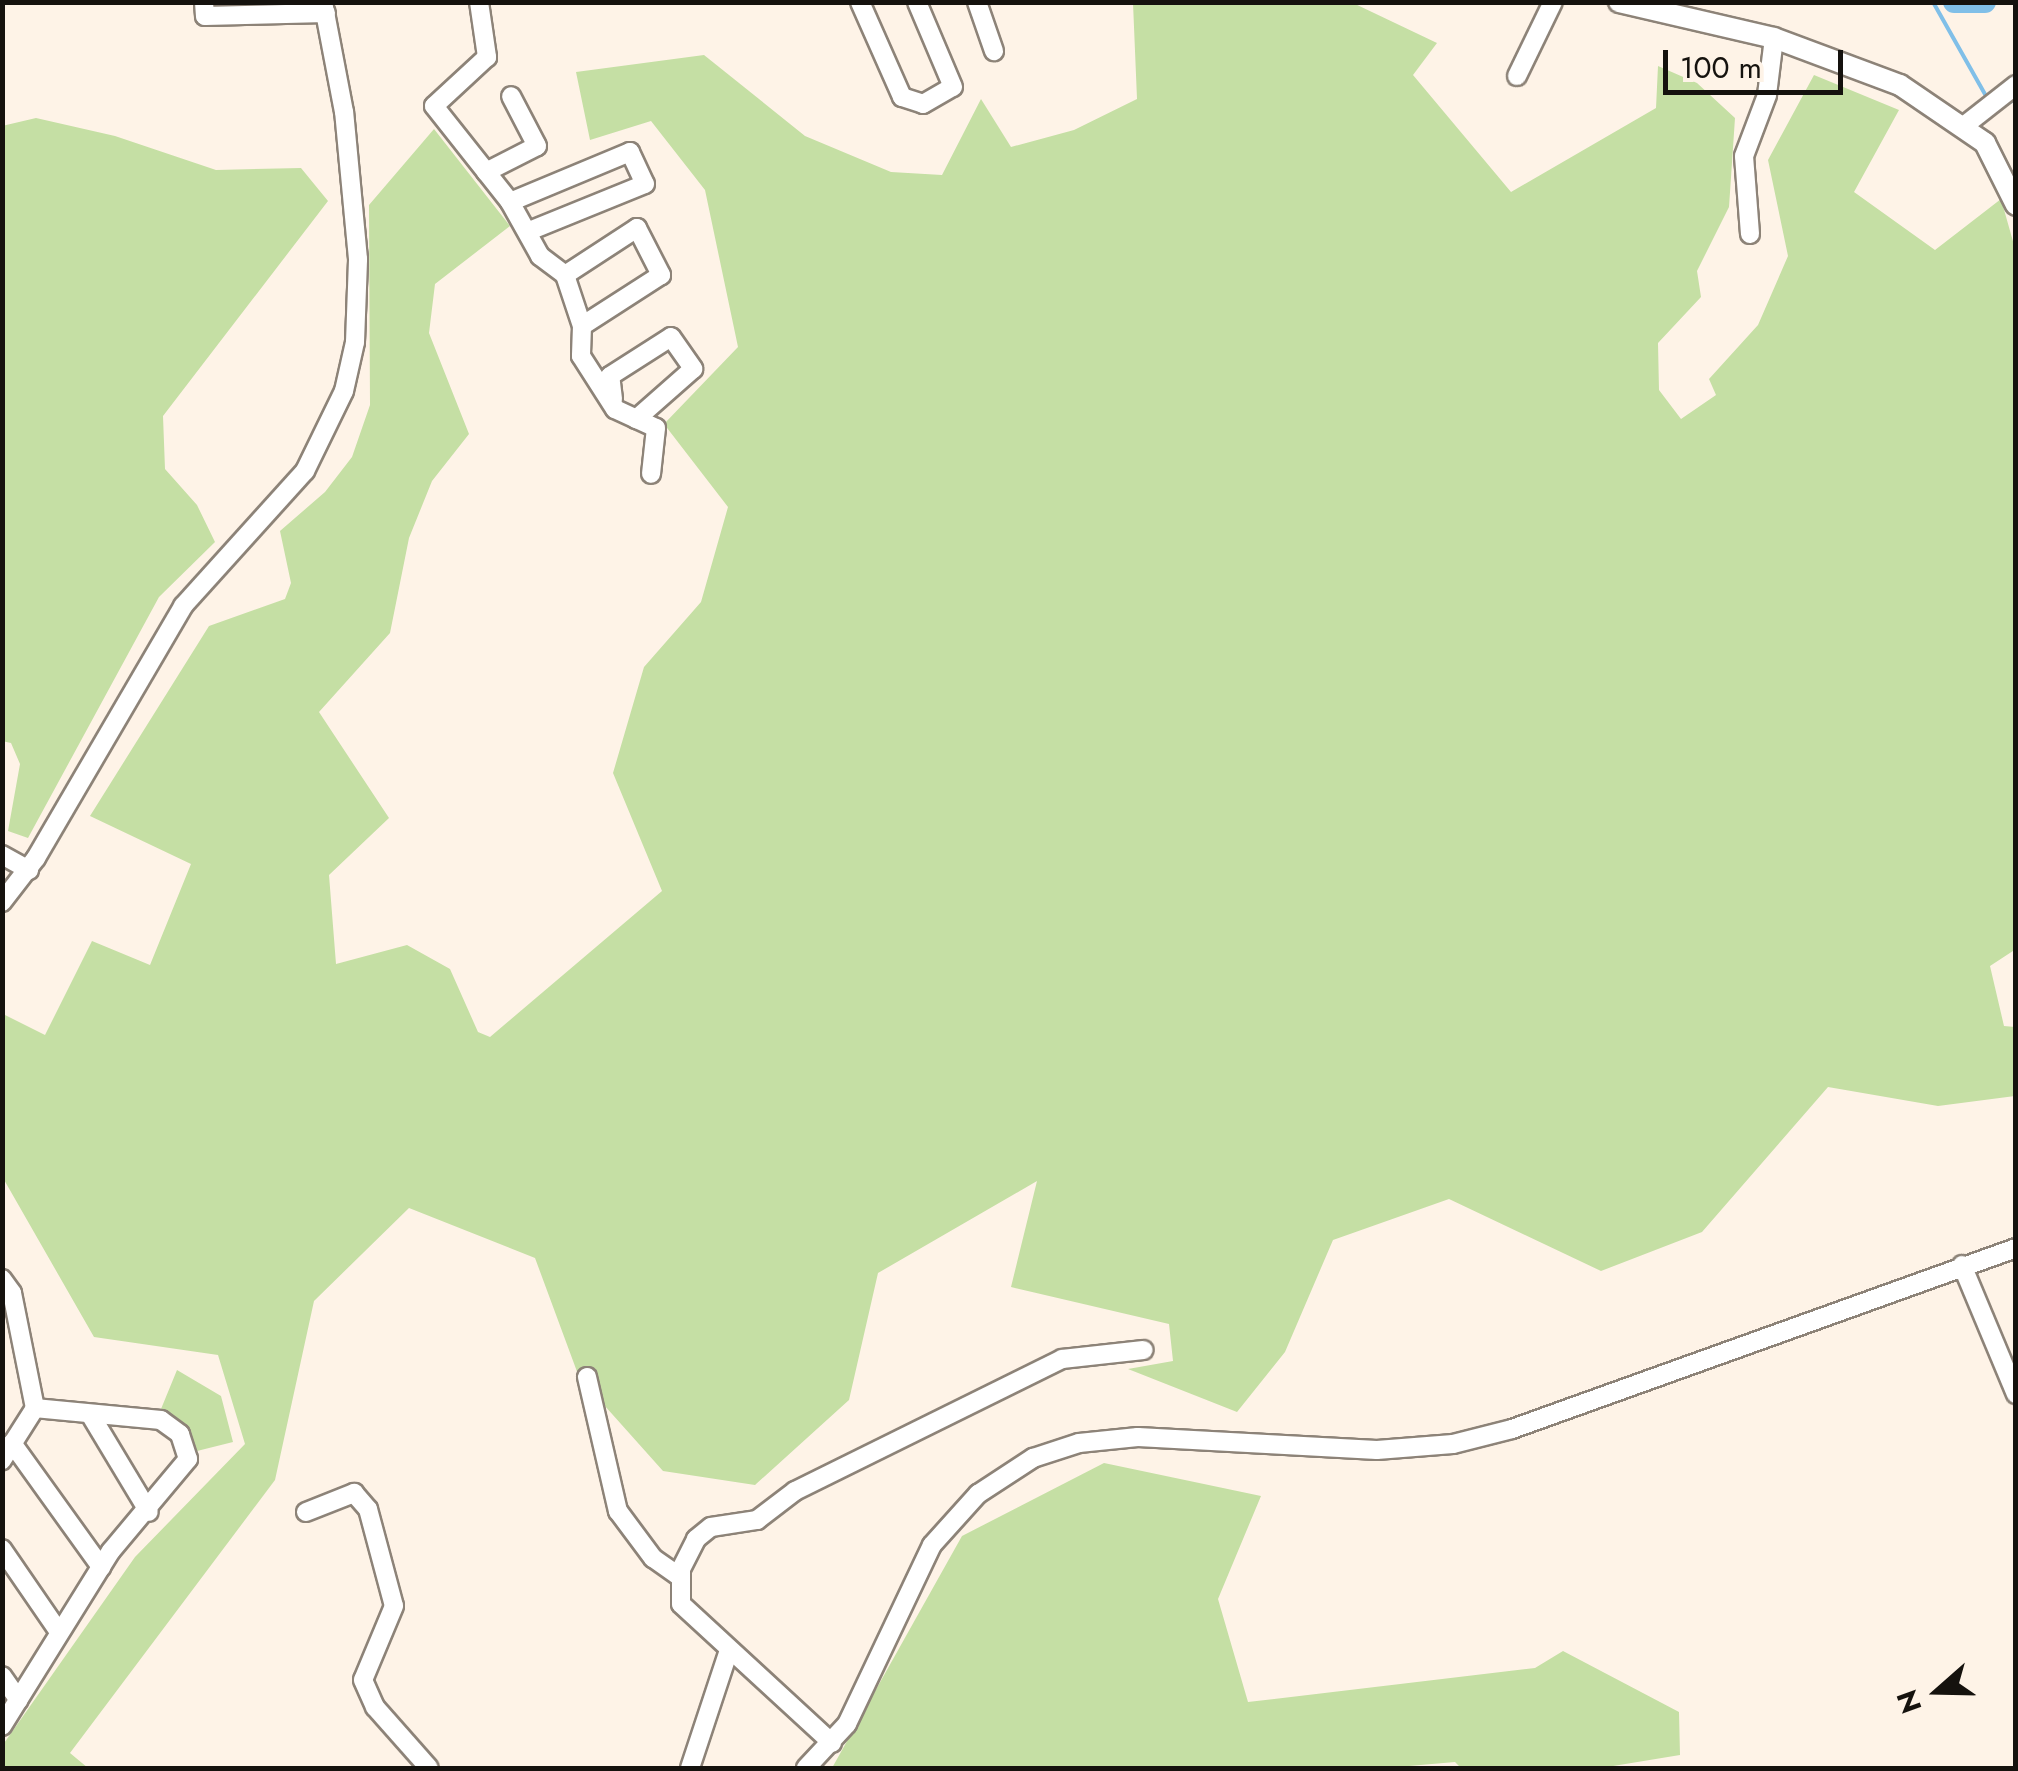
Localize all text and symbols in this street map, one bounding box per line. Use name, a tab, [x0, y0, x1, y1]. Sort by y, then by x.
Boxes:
scale bar	[1668, 30, 1848, 92]
text: 100 m	[1680, 46, 1762, 89]
north arrow	[1888, 1641, 1988, 1741]
text: N	[1886, 1684, 1932, 1719]

